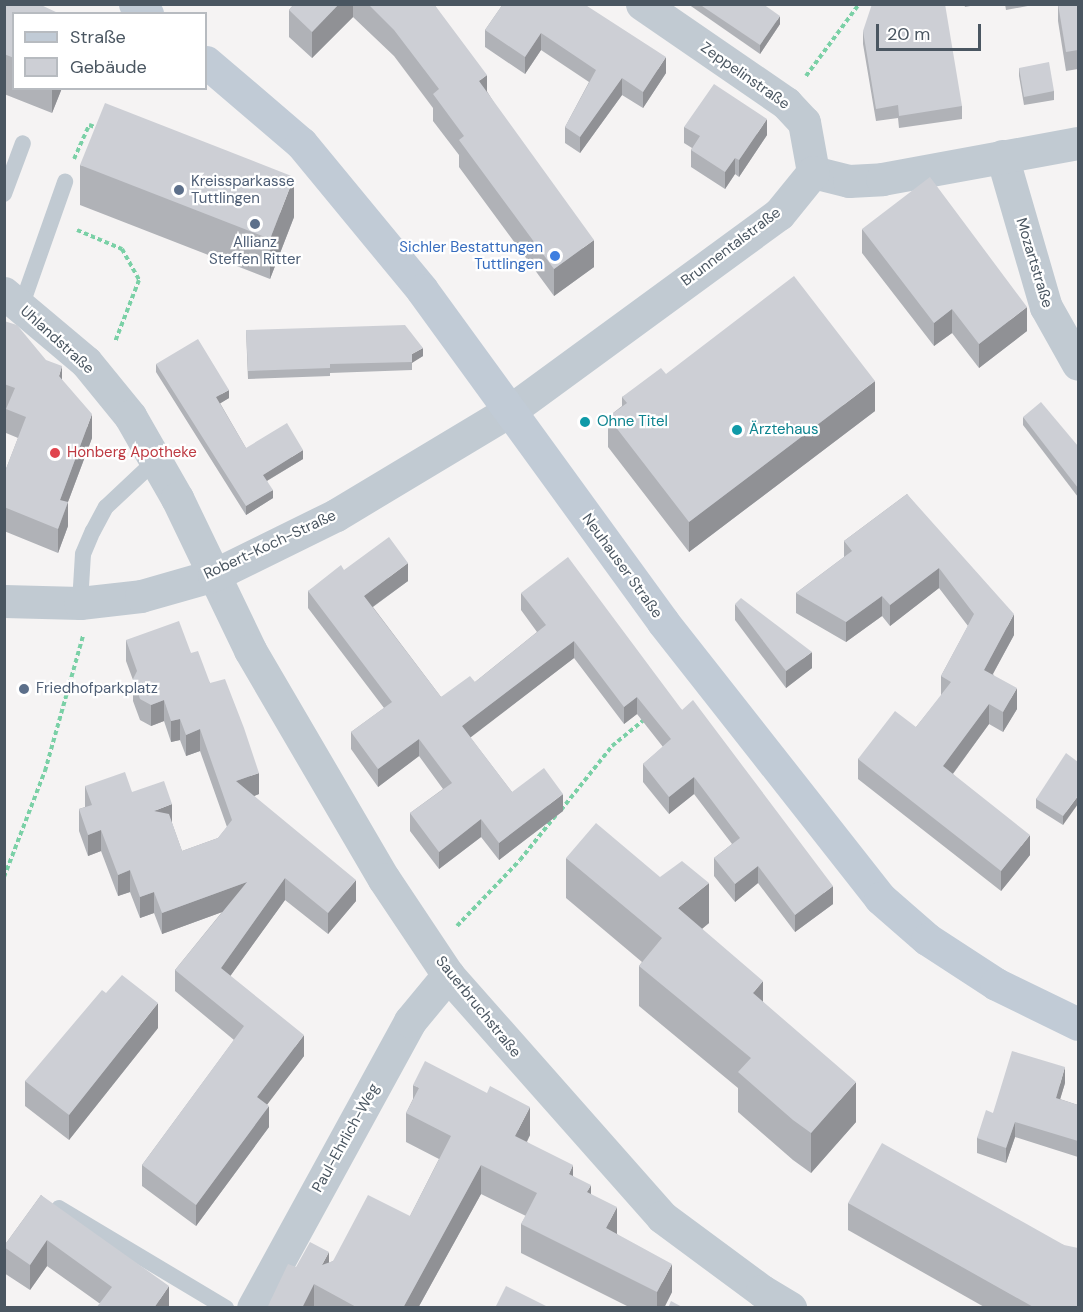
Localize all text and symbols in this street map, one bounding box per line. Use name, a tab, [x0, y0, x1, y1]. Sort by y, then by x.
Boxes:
legend	[12, 12, 207, 90]
scale bar	[879, 12, 984, 50]
text: 20 m	[887, 22, 930, 46]
text: Straße	[70, 25, 126, 49]
street label: Zeppelinstraße	[697, 39, 793, 113]
text: Gebäude	[70, 55, 147, 79]
place label: Kreissparkasse Tuttlingen	[191, 172, 295, 207]
marker: Kreissparkasse Tuttlingen	[172, 183, 186, 197]
street label: Brunnentalstraße	[678, 204, 784, 290]
street label: Mozartstraße	[1012, 216, 1056, 310]
marker: Allianz Steffen Ritter	[248, 217, 262, 231]
place label: Allianz Steffen Ritter	[209, 233, 301, 268]
place label: Sichler Bestattungen Tuttlingen	[399, 238, 543, 273]
marker: Sichler Bestattungen Tuttlingen	[548, 249, 562, 263]
street label: Uhlandstraße	[16, 302, 98, 378]
place label: Ohne Titel	[597, 413, 668, 431]
marker: Ohne Titel	[578, 415, 592, 429]
place label: Ärztehaus	[749, 421, 818, 439]
marker: Ärztehaus	[730, 423, 744, 437]
place label: Honberg Apotheke	[67, 444, 197, 462]
marker: Honberg Apotheke	[48, 446, 62, 460]
street label: Robert-Koch-Straße	[201, 506, 339, 584]
street label: Neuhauser Straße	[578, 510, 666, 622]
place label: Friedhofparkplatz	[36, 680, 158, 698]
marker: Friedhofparkplatz	[17, 682, 31, 696]
street label: Sauerbruchstraße	[432, 953, 524, 1061]
street label: Paul-Ehrlich-Weg	[309, 1081, 383, 1195]

